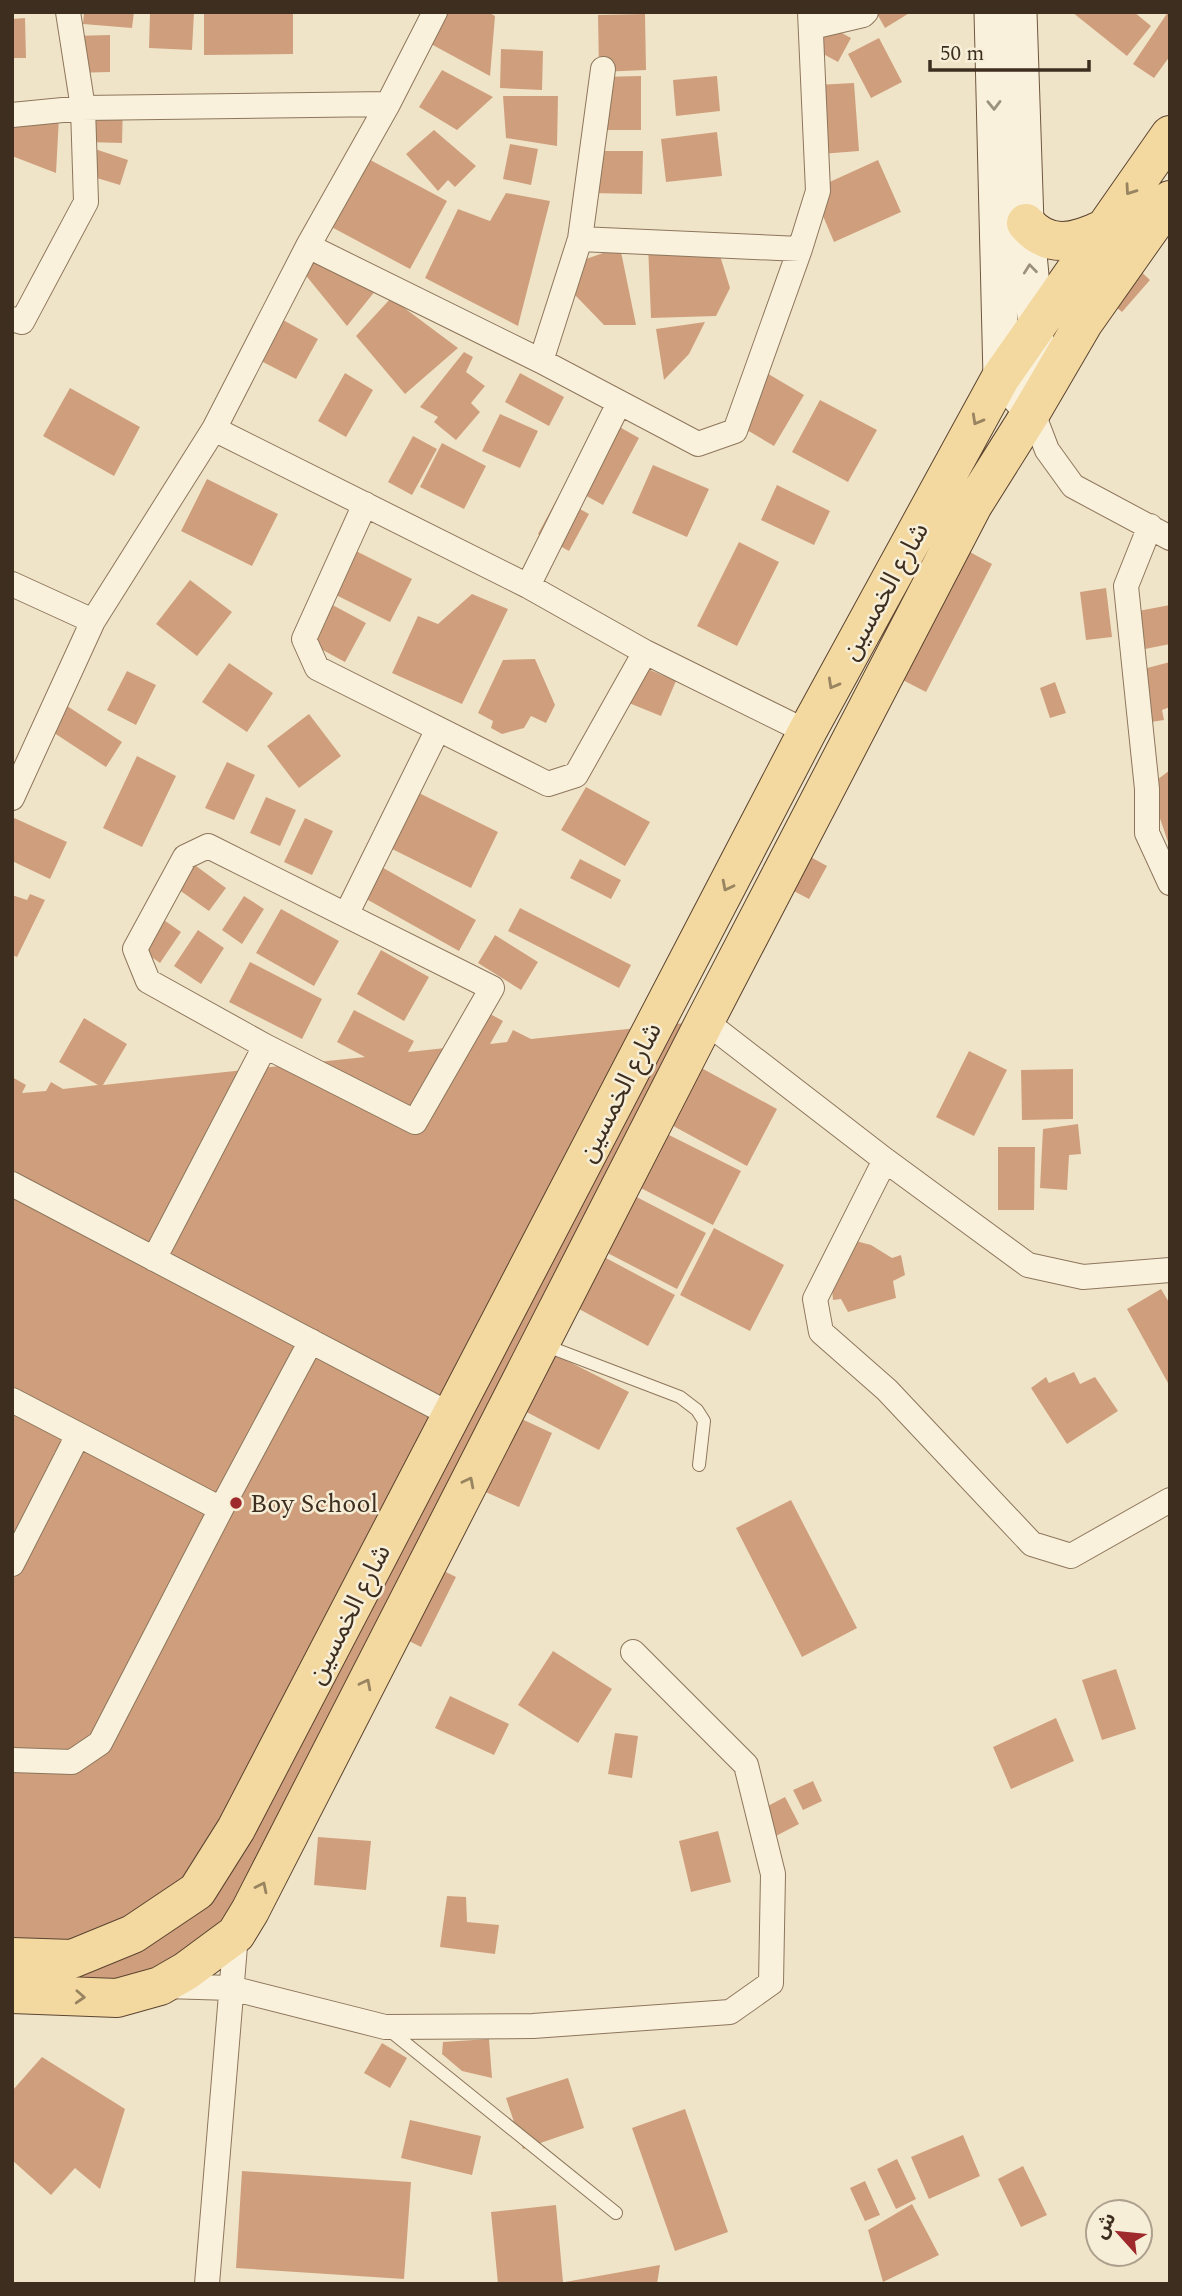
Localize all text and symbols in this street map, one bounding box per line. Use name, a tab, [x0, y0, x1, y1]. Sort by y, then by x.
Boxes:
scale bar	[930, 28, 1089, 72]
text: 50 m	[940, 38, 984, 70]
one-way arrow	[987, 100, 1002, 111]
one-way arrow	[1126, 182, 1138, 195]
one-way arrow	[1023, 264, 1038, 275]
one-way arrow	[972, 413, 985, 426]
street label: شارع الخمسين	[830, 515, 939, 668]
one-way arrow	[828, 677, 841, 690]
one-way arrow	[721, 878, 735, 891]
street label: شارع الخمسين	[567, 1015, 672, 1169]
one-way arrow	[461, 1477, 475, 1489]
place label: Boy School	[250, 1484, 378, 1524]
marker: Boy School	[228, 1495, 244, 1511]
street label: شارع الخمسين	[296, 1537, 401, 1691]
one-way arrow	[357, 1679, 371, 1692]
one-way arrow	[254, 1882, 268, 1894]
one-way arrow	[75, 1989, 86, 2004]
north arrow	[1084, 2198, 1154, 2268]
text: ش	[1086, 2208, 1124, 2244]

